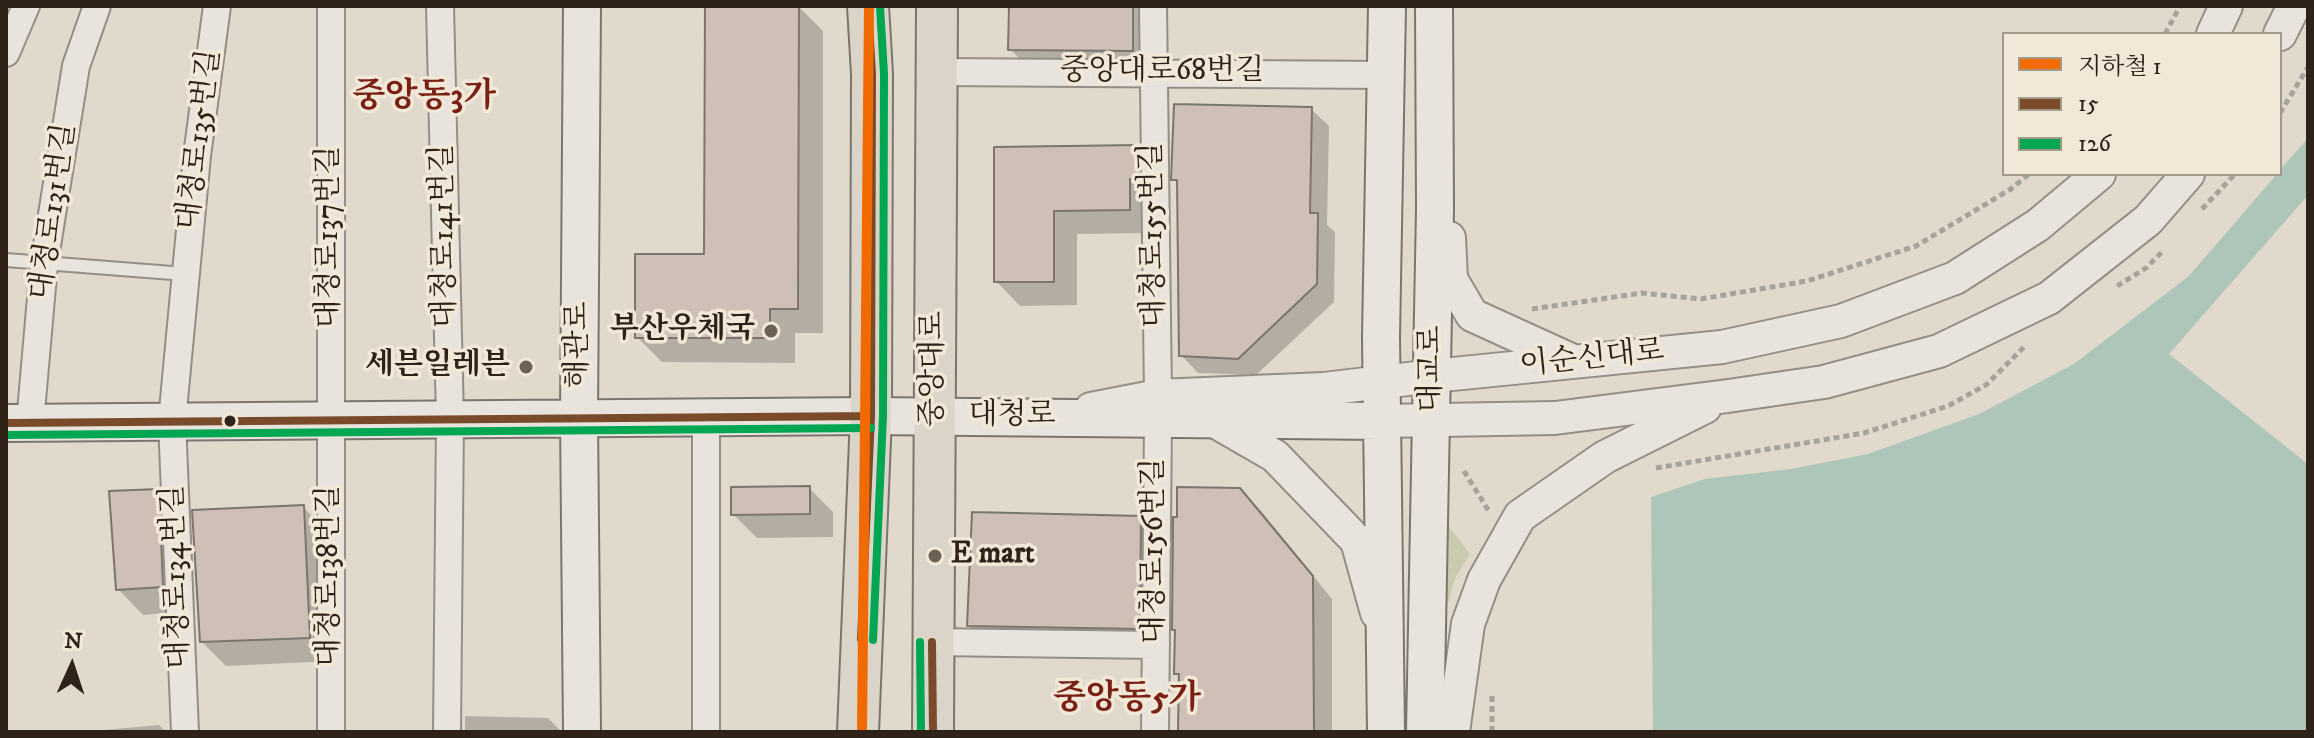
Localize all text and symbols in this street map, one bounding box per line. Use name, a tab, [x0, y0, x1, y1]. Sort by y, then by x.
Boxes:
legend	[2002, 32, 2282, 176]
street label: 대청로135번길	[172, 47, 230, 233]
text: 지하철 1	[2078, 52, 2162, 82]
street label: 중앙대로68번길	[1060, 55, 1264, 91]
district label: 중앙동3가	[352, 79, 496, 119]
text: 15	[2078, 89, 2099, 119]
street label: 대청로131번길	[25, 121, 85, 303]
text: 126	[2078, 129, 2111, 159]
street label: 대청로155번길	[1135, 142, 1175, 328]
street label: 대청로141번길	[426, 144, 466, 328]
street label: 대청로137번길	[313, 146, 349, 328]
street label: 해관로	[562, 302, 598, 388]
street label: 중앙대로	[917, 311, 953, 427]
place label: 부산우체국	[610, 313, 755, 349]
marker: 부산우체국	[762, 322, 780, 340]
street label: 대교로	[1415, 326, 1451, 412]
street label: 이순신대로	[1518, 335, 1666, 385]
place label: 세븐일레븐	[365, 349, 510, 385]
marker: 세븐일레븐	[517, 358, 535, 376]
street label: 대청로	[969, 399, 1055, 435]
unlabelled marker	[222, 413, 238, 429]
street label: 대청로156번길	[1138, 458, 1174, 644]
street label: 대청로134번길	[157, 484, 199, 670]
street label: 대청로138번길	[313, 485, 349, 667]
place label: E mart	[951, 538, 1035, 574]
marker: E mart	[926, 547, 944, 565]
north arrow	[32, 626, 112, 706]
text: N	[64, 628, 83, 655]
district label: 중앙동5가	[1053, 681, 1201, 721]

